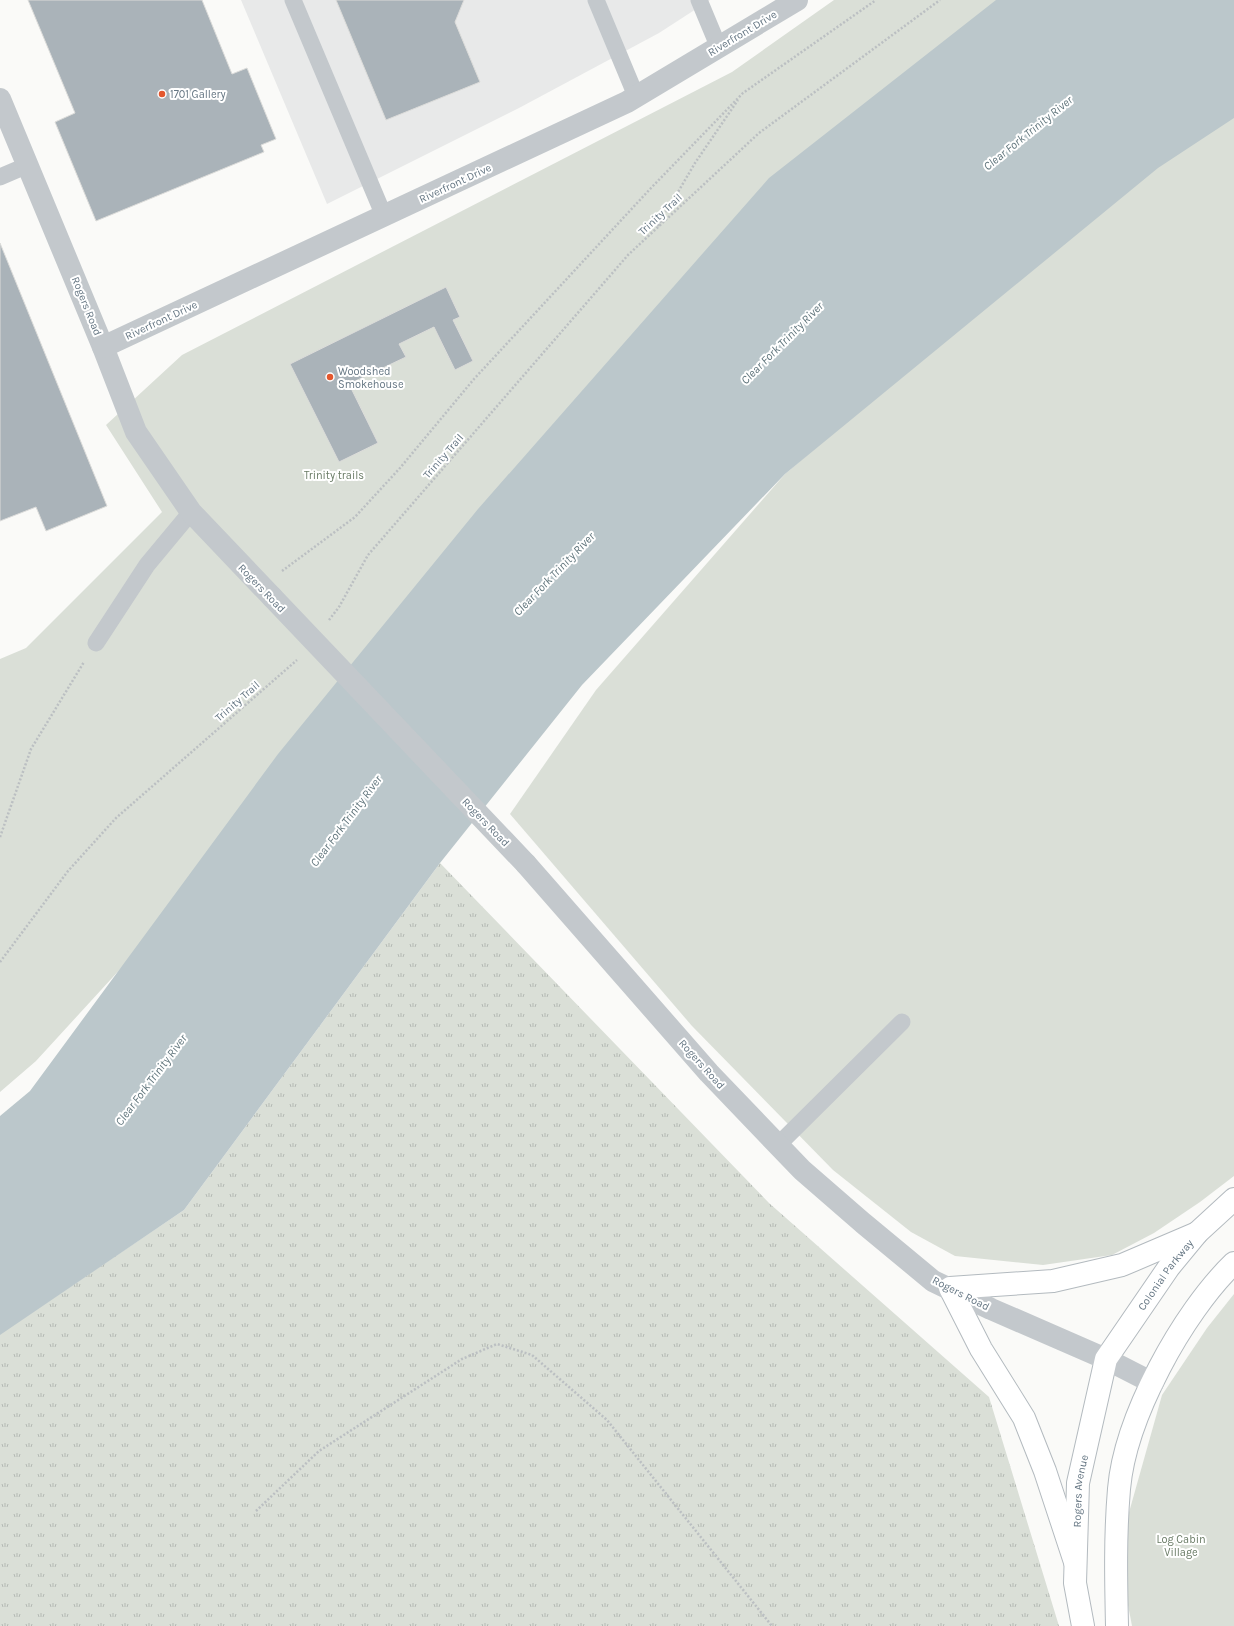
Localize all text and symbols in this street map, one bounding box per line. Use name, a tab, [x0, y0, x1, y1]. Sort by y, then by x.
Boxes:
street label: Riverfront Drive	[705, 8, 779, 59]
place label: 1701 Gallery	[170, 88, 226, 101]
marker: 1701 Gallery	[157, 89, 167, 99]
water label: Clear Fork Trinity River	[981, 92, 1076, 173]
street label: Riverfront Drive	[417, 161, 494, 206]
street label: Trinity Trail	[636, 191, 685, 238]
street label: Rogers Road	[69, 275, 104, 338]
street label: Riverfront Drive	[123, 298, 200, 343]
water label: Clear Fork Trinity River	[738, 298, 827, 387]
place label: Woodshed Smokehouse	[338, 365, 404, 391]
marker: Woodshed Smokehouse	[325, 372, 335, 382]
street label: Trinity Trail	[420, 431, 466, 481]
park label: Trinity trails	[304, 469, 364, 482]
water label: Clear Fork Trinity River	[511, 529, 598, 619]
street label: Rogers Road	[235, 561, 288, 615]
street label: Trinity Trail	[212, 678, 262, 724]
water label: Clear Fork Trinity River	[307, 772, 385, 869]
street label: Rogers Road	[459, 795, 512, 849]
water label: Clear Fork Trinity River	[112, 1031, 190, 1128]
street label: Rogers Road	[676, 1037, 727, 1092]
street label: Colonial Parkway	[1135, 1237, 1196, 1313]
street label: Rogers Road	[930, 1274, 991, 1313]
street label: Rogers Avenue	[1071, 1453, 1091, 1528]
park label: Log Cabin Village	[1156, 1533, 1206, 1559]

